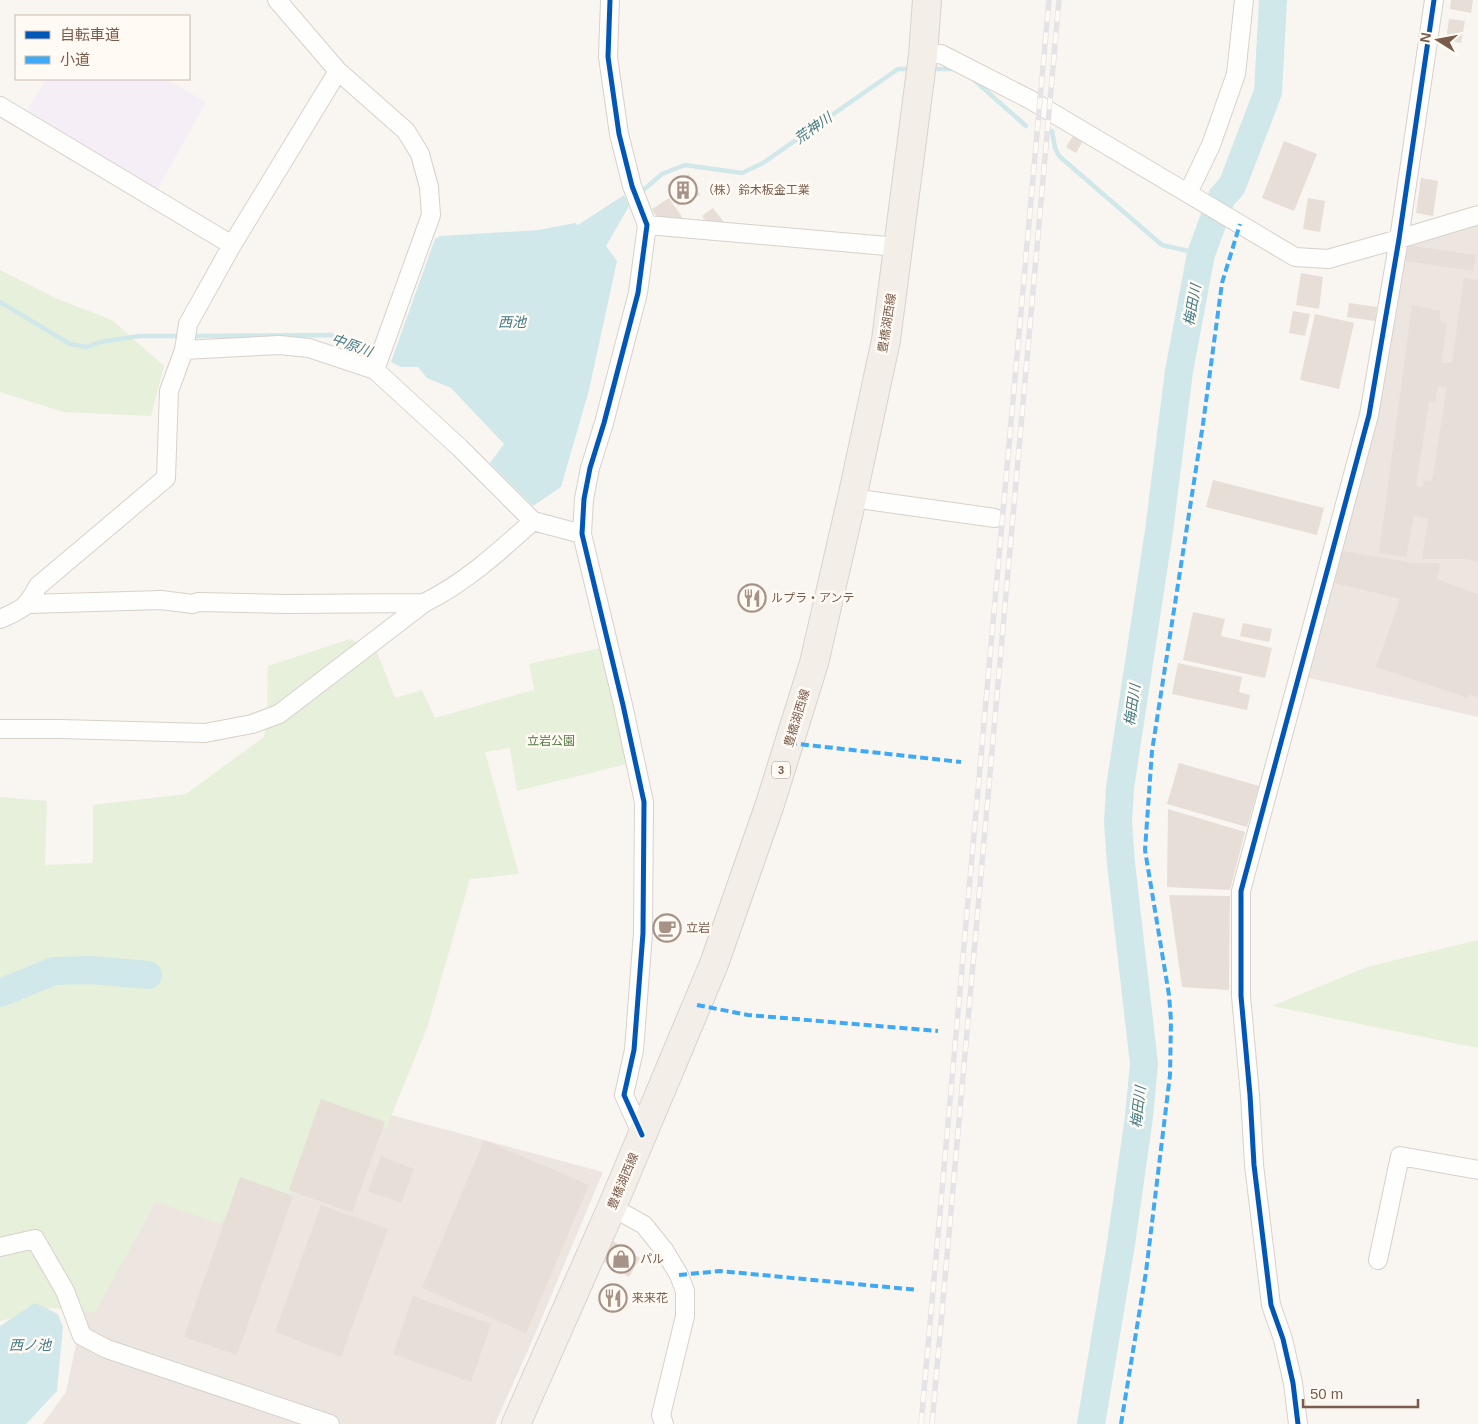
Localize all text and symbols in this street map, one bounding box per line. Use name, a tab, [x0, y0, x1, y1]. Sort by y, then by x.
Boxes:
legend	[15, 15, 190, 80]
north arrow	[1413, 15, 1463, 65]
text: 自転車道	[60, 26, 120, 43]
text: N	[1416, 31, 1434, 44]
text: 小道	[60, 51, 90, 68]
water label: 荒神川	[791, 108, 836, 147]
building icon: （株）鈴木板金工業	[668, 175, 698, 205]
place label: （株）鈴木板金工業	[702, 183, 810, 197]
water label: 梅田川	[1180, 281, 1204, 327]
street label: 豊橋湖西線	[875, 292, 899, 354]
water label: 西池	[498, 314, 528, 330]
water label: 中原川	[330, 330, 376, 360]
restaurant icon: ルプラ・アンテ	[737, 583, 767, 613]
place label: ルプラ・アンテ	[771, 591, 855, 605]
water label: 梅田川	[1121, 681, 1143, 727]
street label: 豊橋湖西線	[782, 687, 812, 749]
park label: 立岩公園	[527, 734, 575, 748]
road number: 3	[772, 762, 790, 778]
cafe icon: 立岩	[652, 913, 682, 943]
place label: 立岩	[686, 921, 710, 935]
water label: 梅田川	[1128, 1083, 1149, 1129]
street label: 豊橋湖西線	[605, 1151, 641, 1211]
shop icon: パル	[606, 1244, 636, 1274]
place label: パル	[640, 1252, 664, 1266]
restaurant icon: 来来花	[598, 1283, 628, 1313]
place label: 来来花	[632, 1291, 668, 1305]
water label: 西ノ池	[9, 1337, 53, 1353]
scale bar	[1303, 1376, 1418, 1408]
text: 50 m	[1310, 1385, 1343, 1402]

